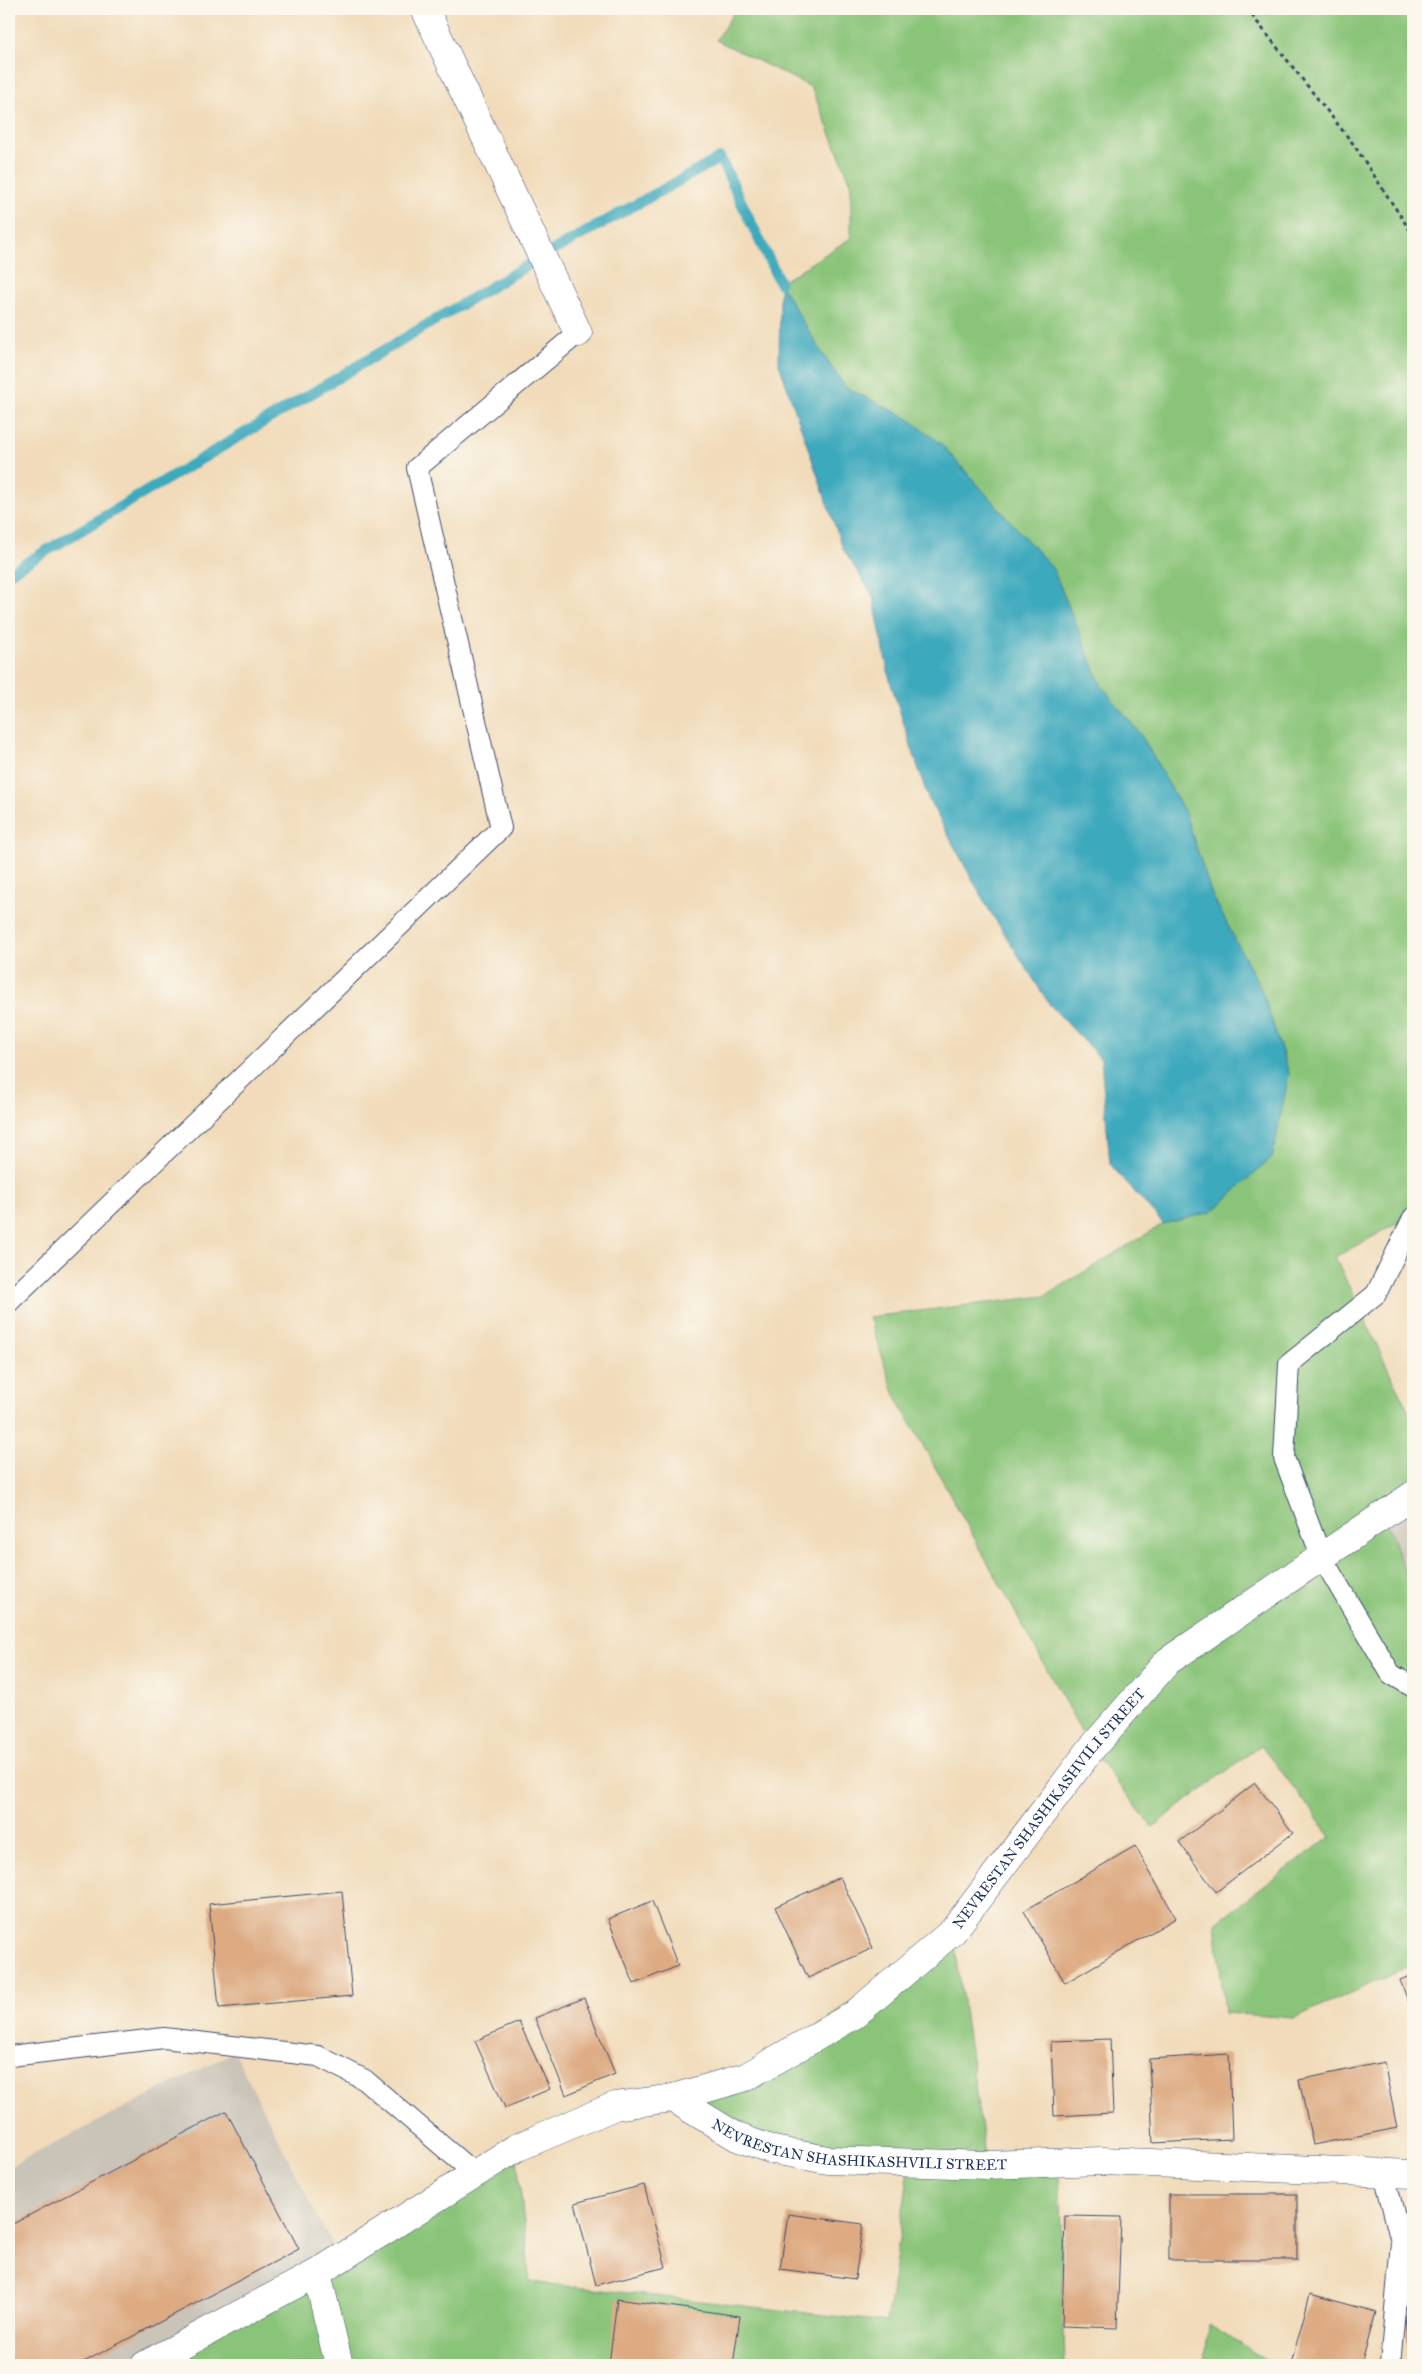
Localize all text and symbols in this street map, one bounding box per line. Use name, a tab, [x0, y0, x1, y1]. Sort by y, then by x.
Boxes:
street label: NEVRESTAN SHASHIKASHVILI STREET	[949, 1685, 1149, 1932]
street label: NEVRESTAN SHASHIKASHVILI STREET	[709, 2115, 1007, 2174]

